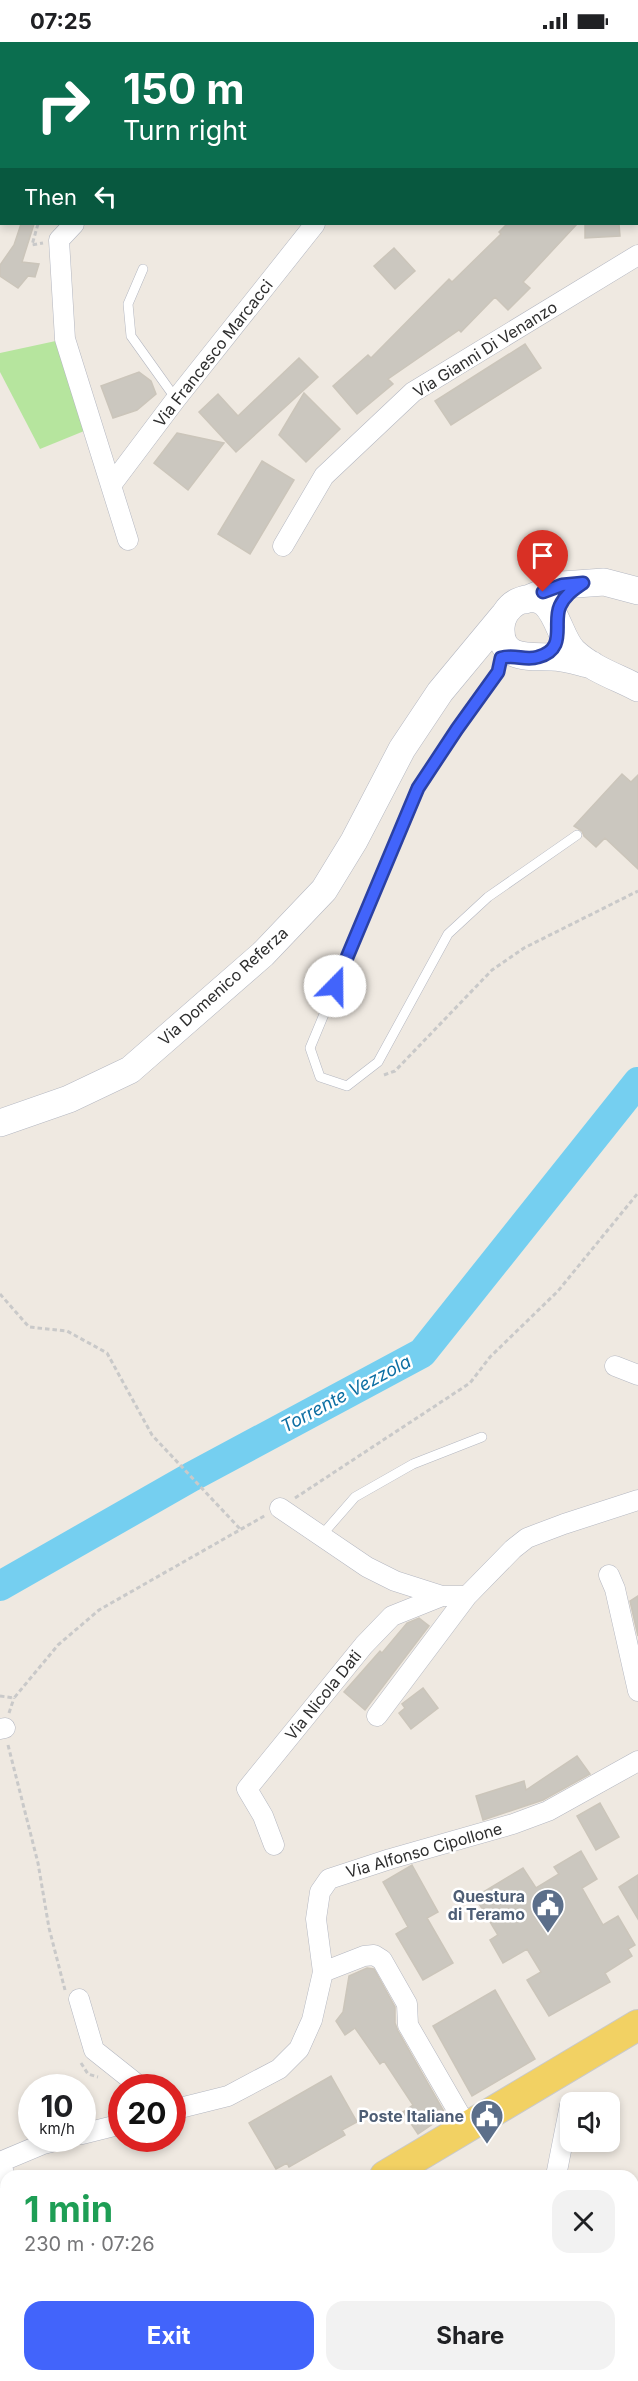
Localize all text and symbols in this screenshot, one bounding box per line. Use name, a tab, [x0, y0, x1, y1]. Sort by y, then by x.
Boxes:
text: 07:25	[30, 8, 92, 34]
text: 150 m	[123, 63, 245, 114]
icon: right	[24, 66, 102, 144]
text: Turn right	[123, 114, 247, 147]
icon: left	[89, 180, 122, 213]
text: Then	[24, 184, 77, 210]
street label: Via Francesco Marcacci	[149, 275, 277, 431]
street label: Via Gianni Di Venanzo	[409, 297, 561, 401]
pin	[517, 530, 568, 592]
icon: arrive	[526, 539, 559, 572]
street label: Via Domenico Referza	[154, 923, 292, 1049]
position arrow	[303, 954, 367, 1018]
water label: Torrente Vezzola	[277, 1350, 414, 1437]
street label: Via Nicola Dati	[281, 1646, 365, 1744]
street label: Via Alfonso Cipollone	[344, 1818, 504, 1882]
place label: Questura di Teramo	[448, 1886, 525, 1924]
public building icon: Questura di Teramo	[530, 1887, 566, 1934]
speed limit sign: 20	[108, 2074, 186, 2152]
text: 10	[40, 2088, 74, 2124]
map controls	[560, 2092, 620, 2152]
button: sound	[560, 2092, 620, 2152]
public building icon: Poste Italiane	[469, 2098, 505, 2145]
place label: Poste Italiane	[359, 2106, 464, 2126]
text: km/h	[39, 2119, 75, 2138]
text: 1 min	[24, 2187, 113, 2231]
button: close	[552, 2190, 615, 2253]
text: 230 m · 07:26	[24, 2232, 155, 2256]
button: Exit	[24, 2301, 314, 2370]
button: Share	[326, 2301, 615, 2370]

